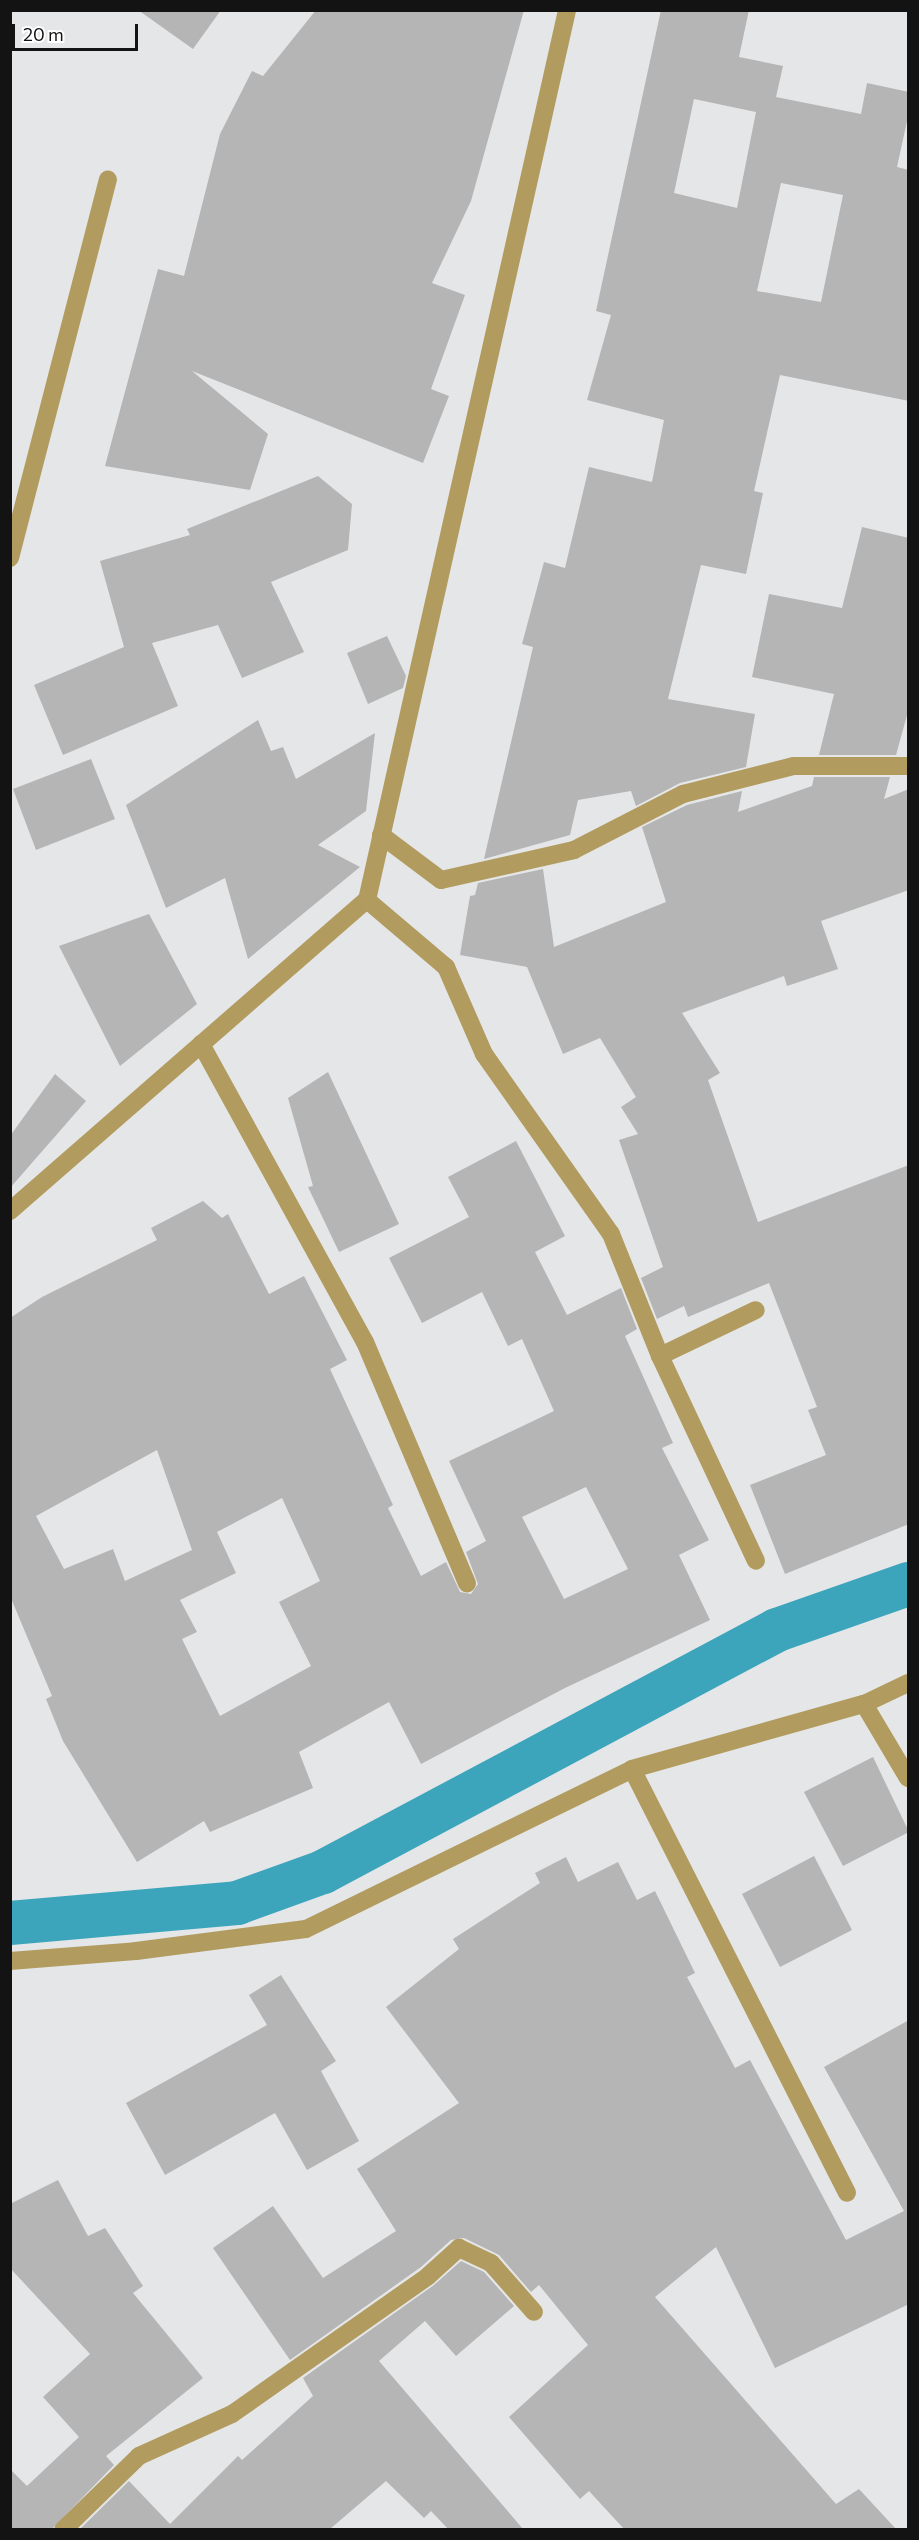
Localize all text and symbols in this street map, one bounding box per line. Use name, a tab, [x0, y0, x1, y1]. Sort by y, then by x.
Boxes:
scale bar	[15, 12, 141, 50]
text: 20 m	[23, 23, 64, 45]

